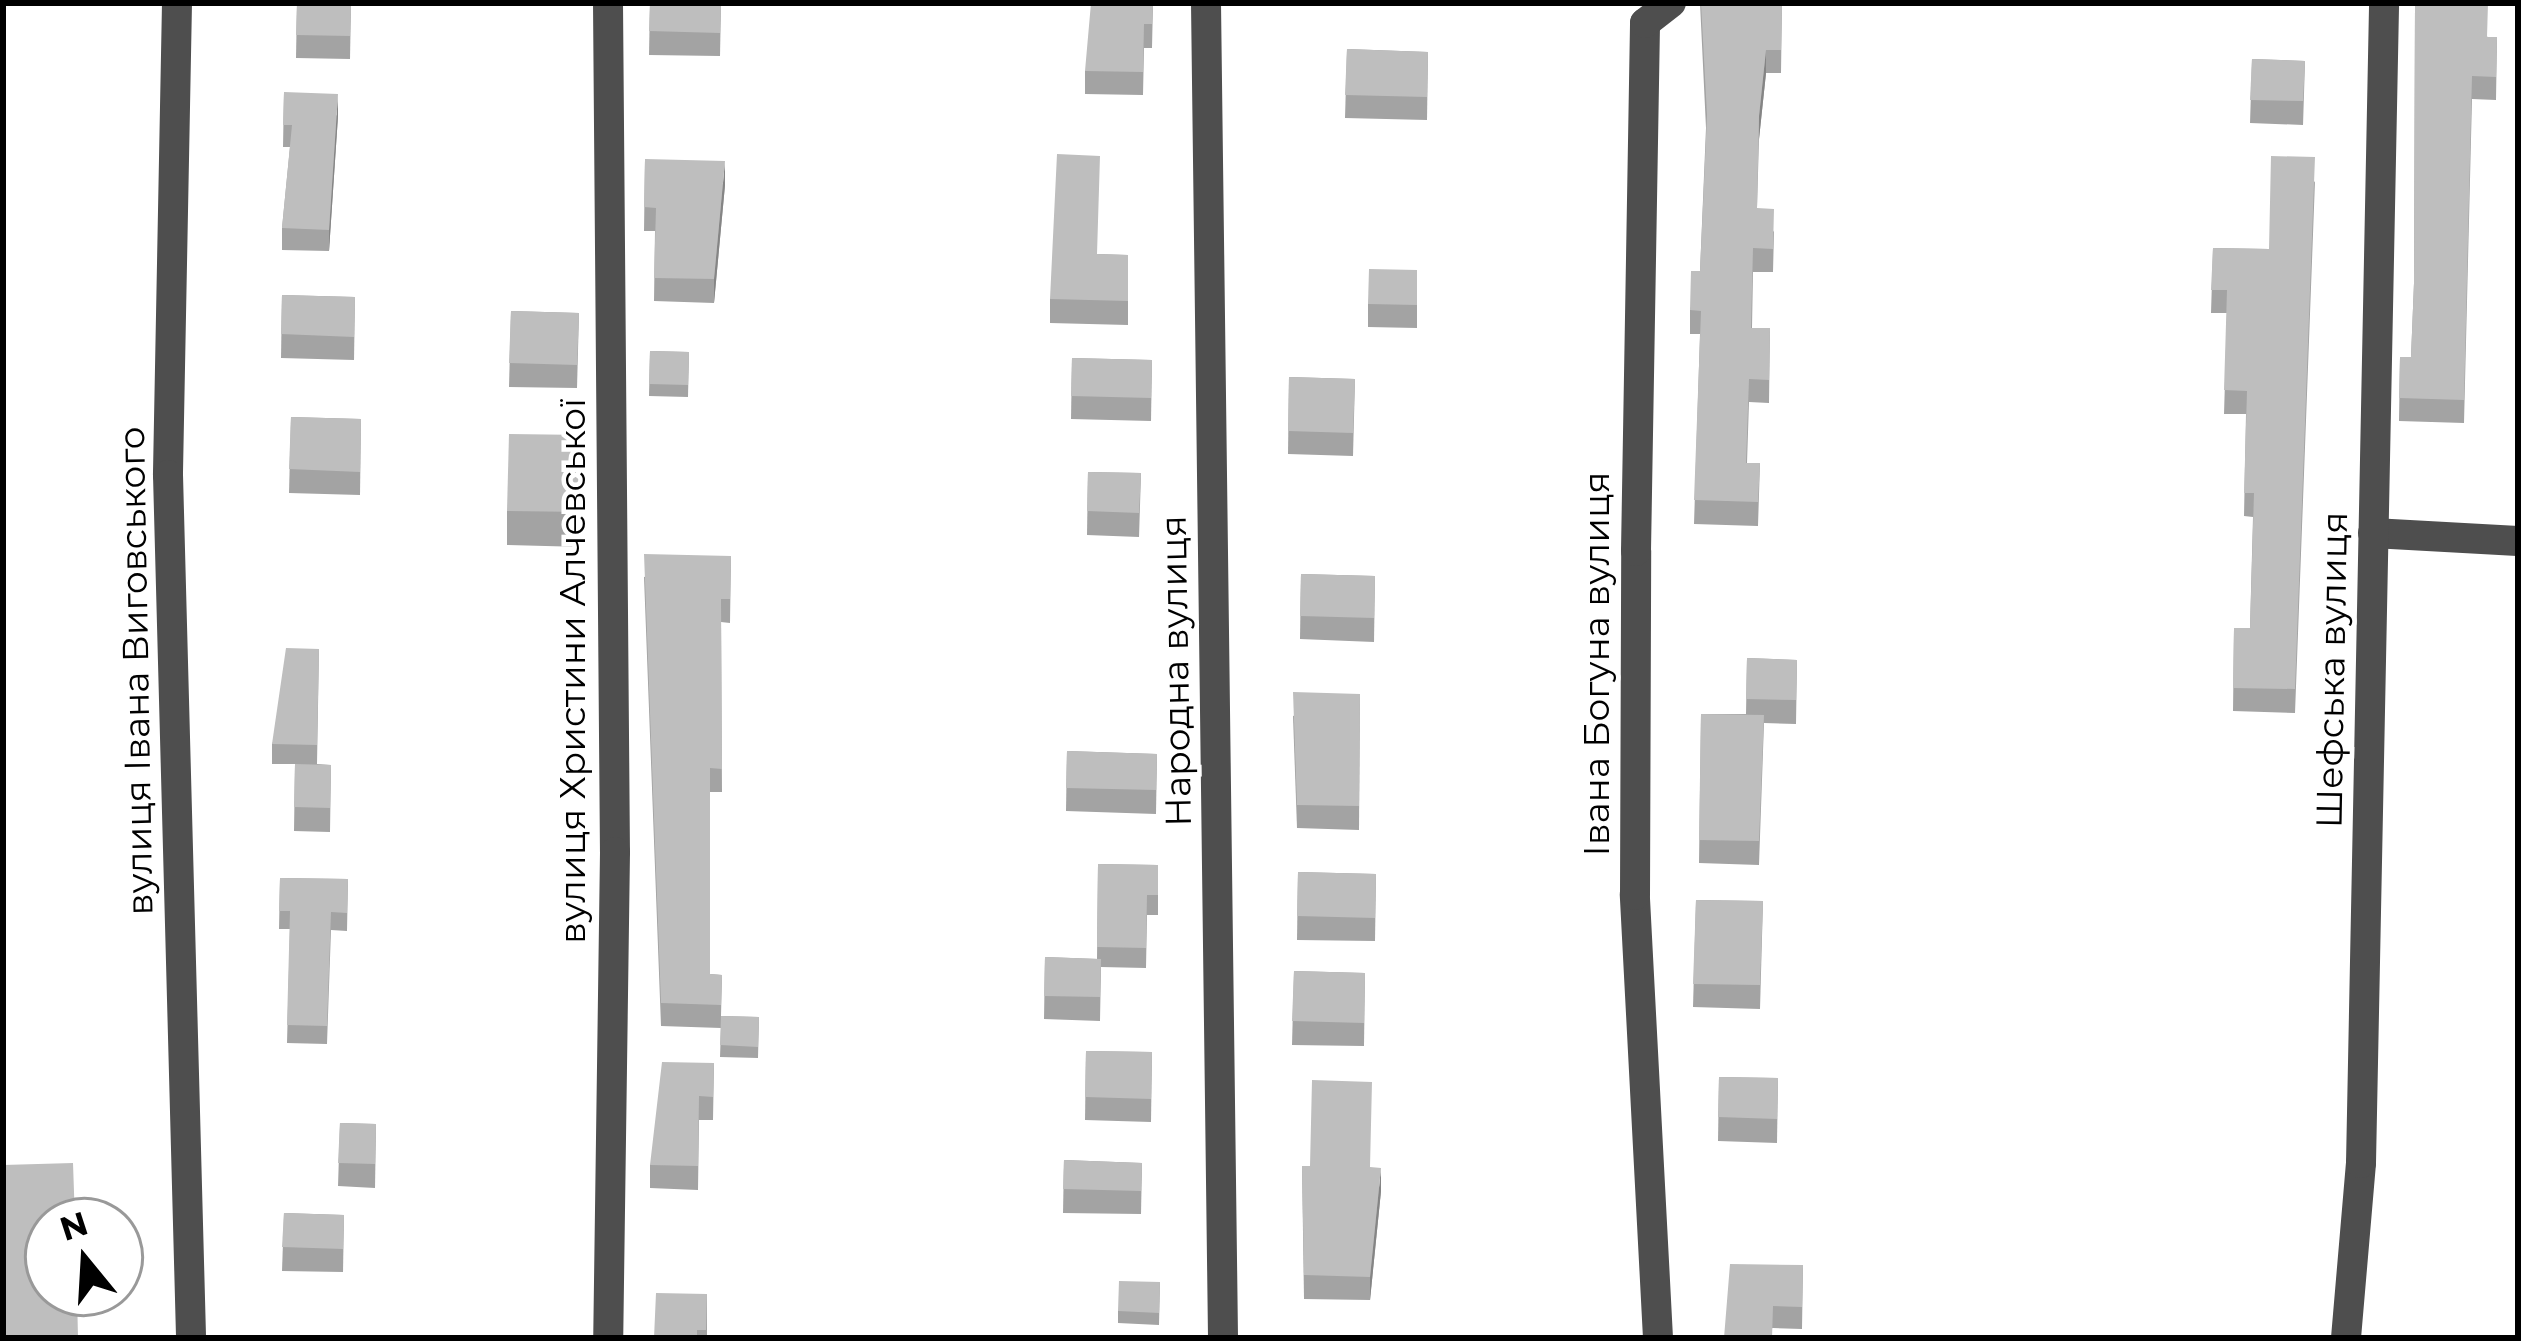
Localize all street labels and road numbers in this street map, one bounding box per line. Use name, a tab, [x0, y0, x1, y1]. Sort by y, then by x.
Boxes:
street label: вулиця Христини Алчевської	[551, 398, 595, 944]
street label: вулиця Івана Виговського	[110, 426, 162, 916]
street label: Івана Богуна вулиця	[1575, 472, 1619, 856]
street label: Шефська вулиця	[2308, 511, 2356, 829]
street label: Народна вулиця	[1152, 515, 1200, 827]

